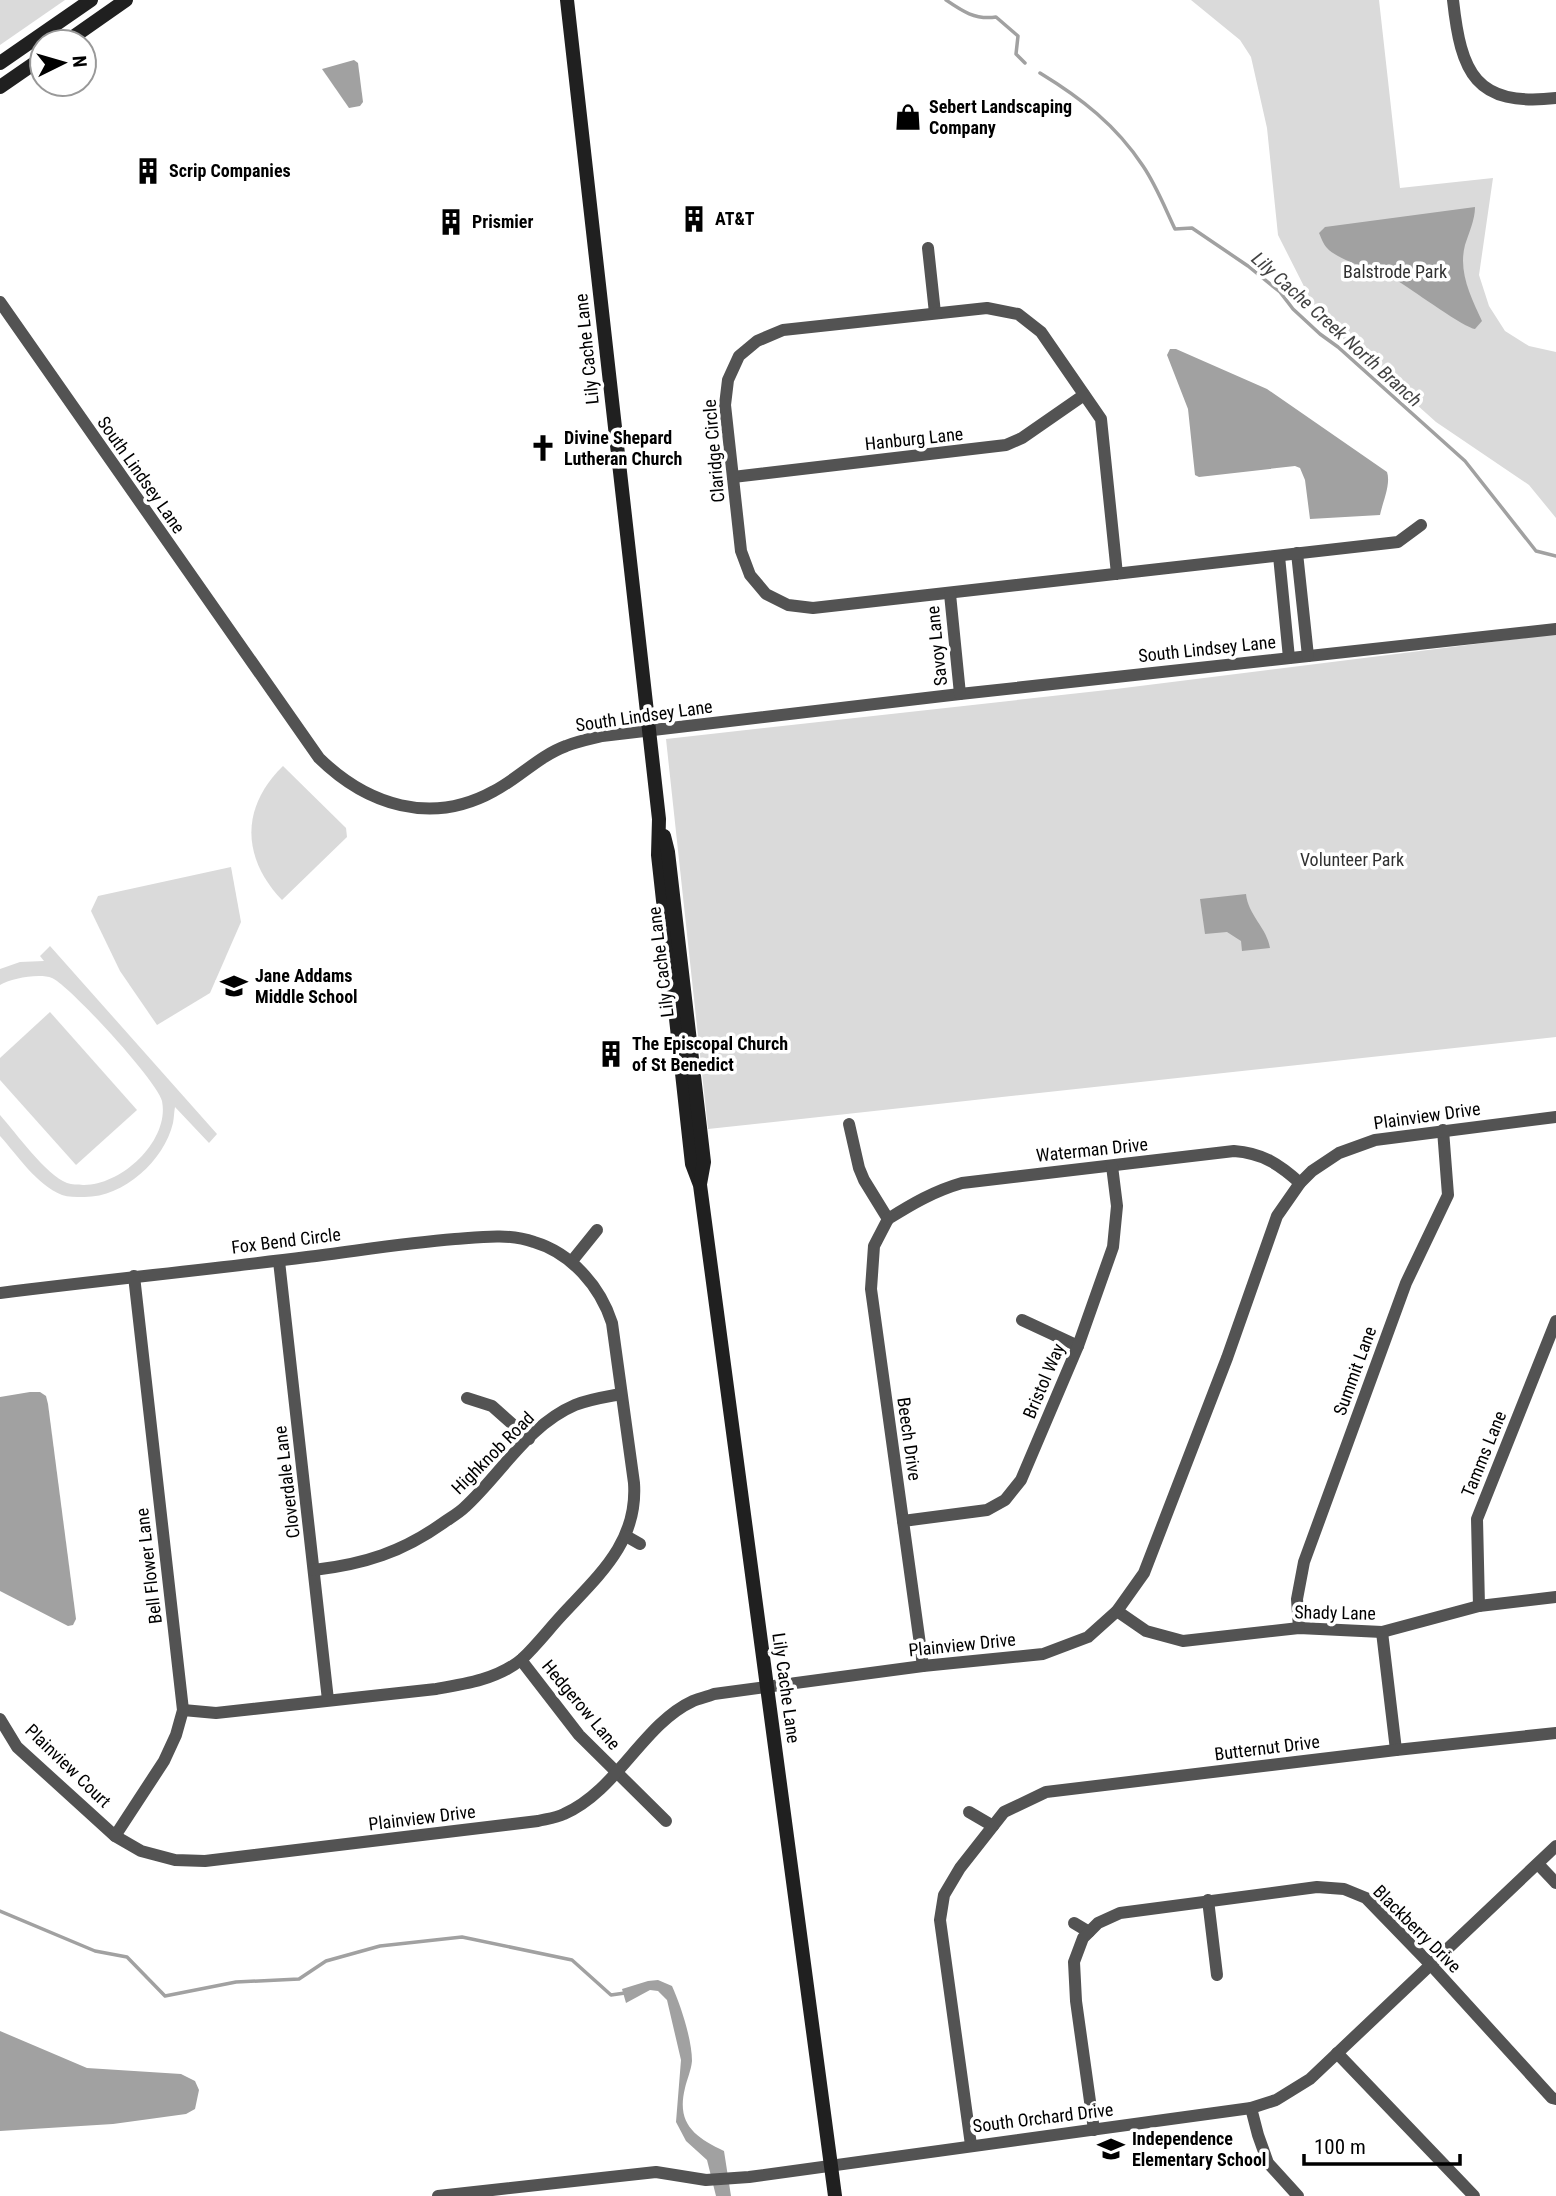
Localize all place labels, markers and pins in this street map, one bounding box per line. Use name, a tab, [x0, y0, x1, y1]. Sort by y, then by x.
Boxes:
place label: Sebert Landscaping Company	[929, 96, 1072, 138]
shop icon: Sebert Landscaping Company	[893, 102, 923, 132]
building icon: Scrip Companies	[133, 156, 163, 186]
place label: Scrip Companies	[169, 160, 291, 181]
building icon: AT&T	[679, 204, 709, 234]
building icon: Prismier	[436, 207, 466, 237]
place label: AT&T	[715, 208, 755, 229]
place label: Prismier	[472, 211, 533, 232]
place label: Divine Shepard Lutheran Church	[564, 427, 682, 469]
church icon: Divine Shepard Lutheran Church	[528, 433, 558, 463]
place label: Jane Addams Middle School	[255, 965, 358, 1007]
school or university icon: Jane Addams Middle School	[219, 971, 249, 1001]
place label: The Episcopal Church of St Benedict	[632, 1033, 788, 1075]
building icon: The Episcopal Church of St Benedict	[596, 1039, 626, 1069]
place label: Independence Elementary School	[1132, 2128, 1266, 2170]
school or university icon: Independence Elementary School	[1096, 2134, 1126, 2164]

